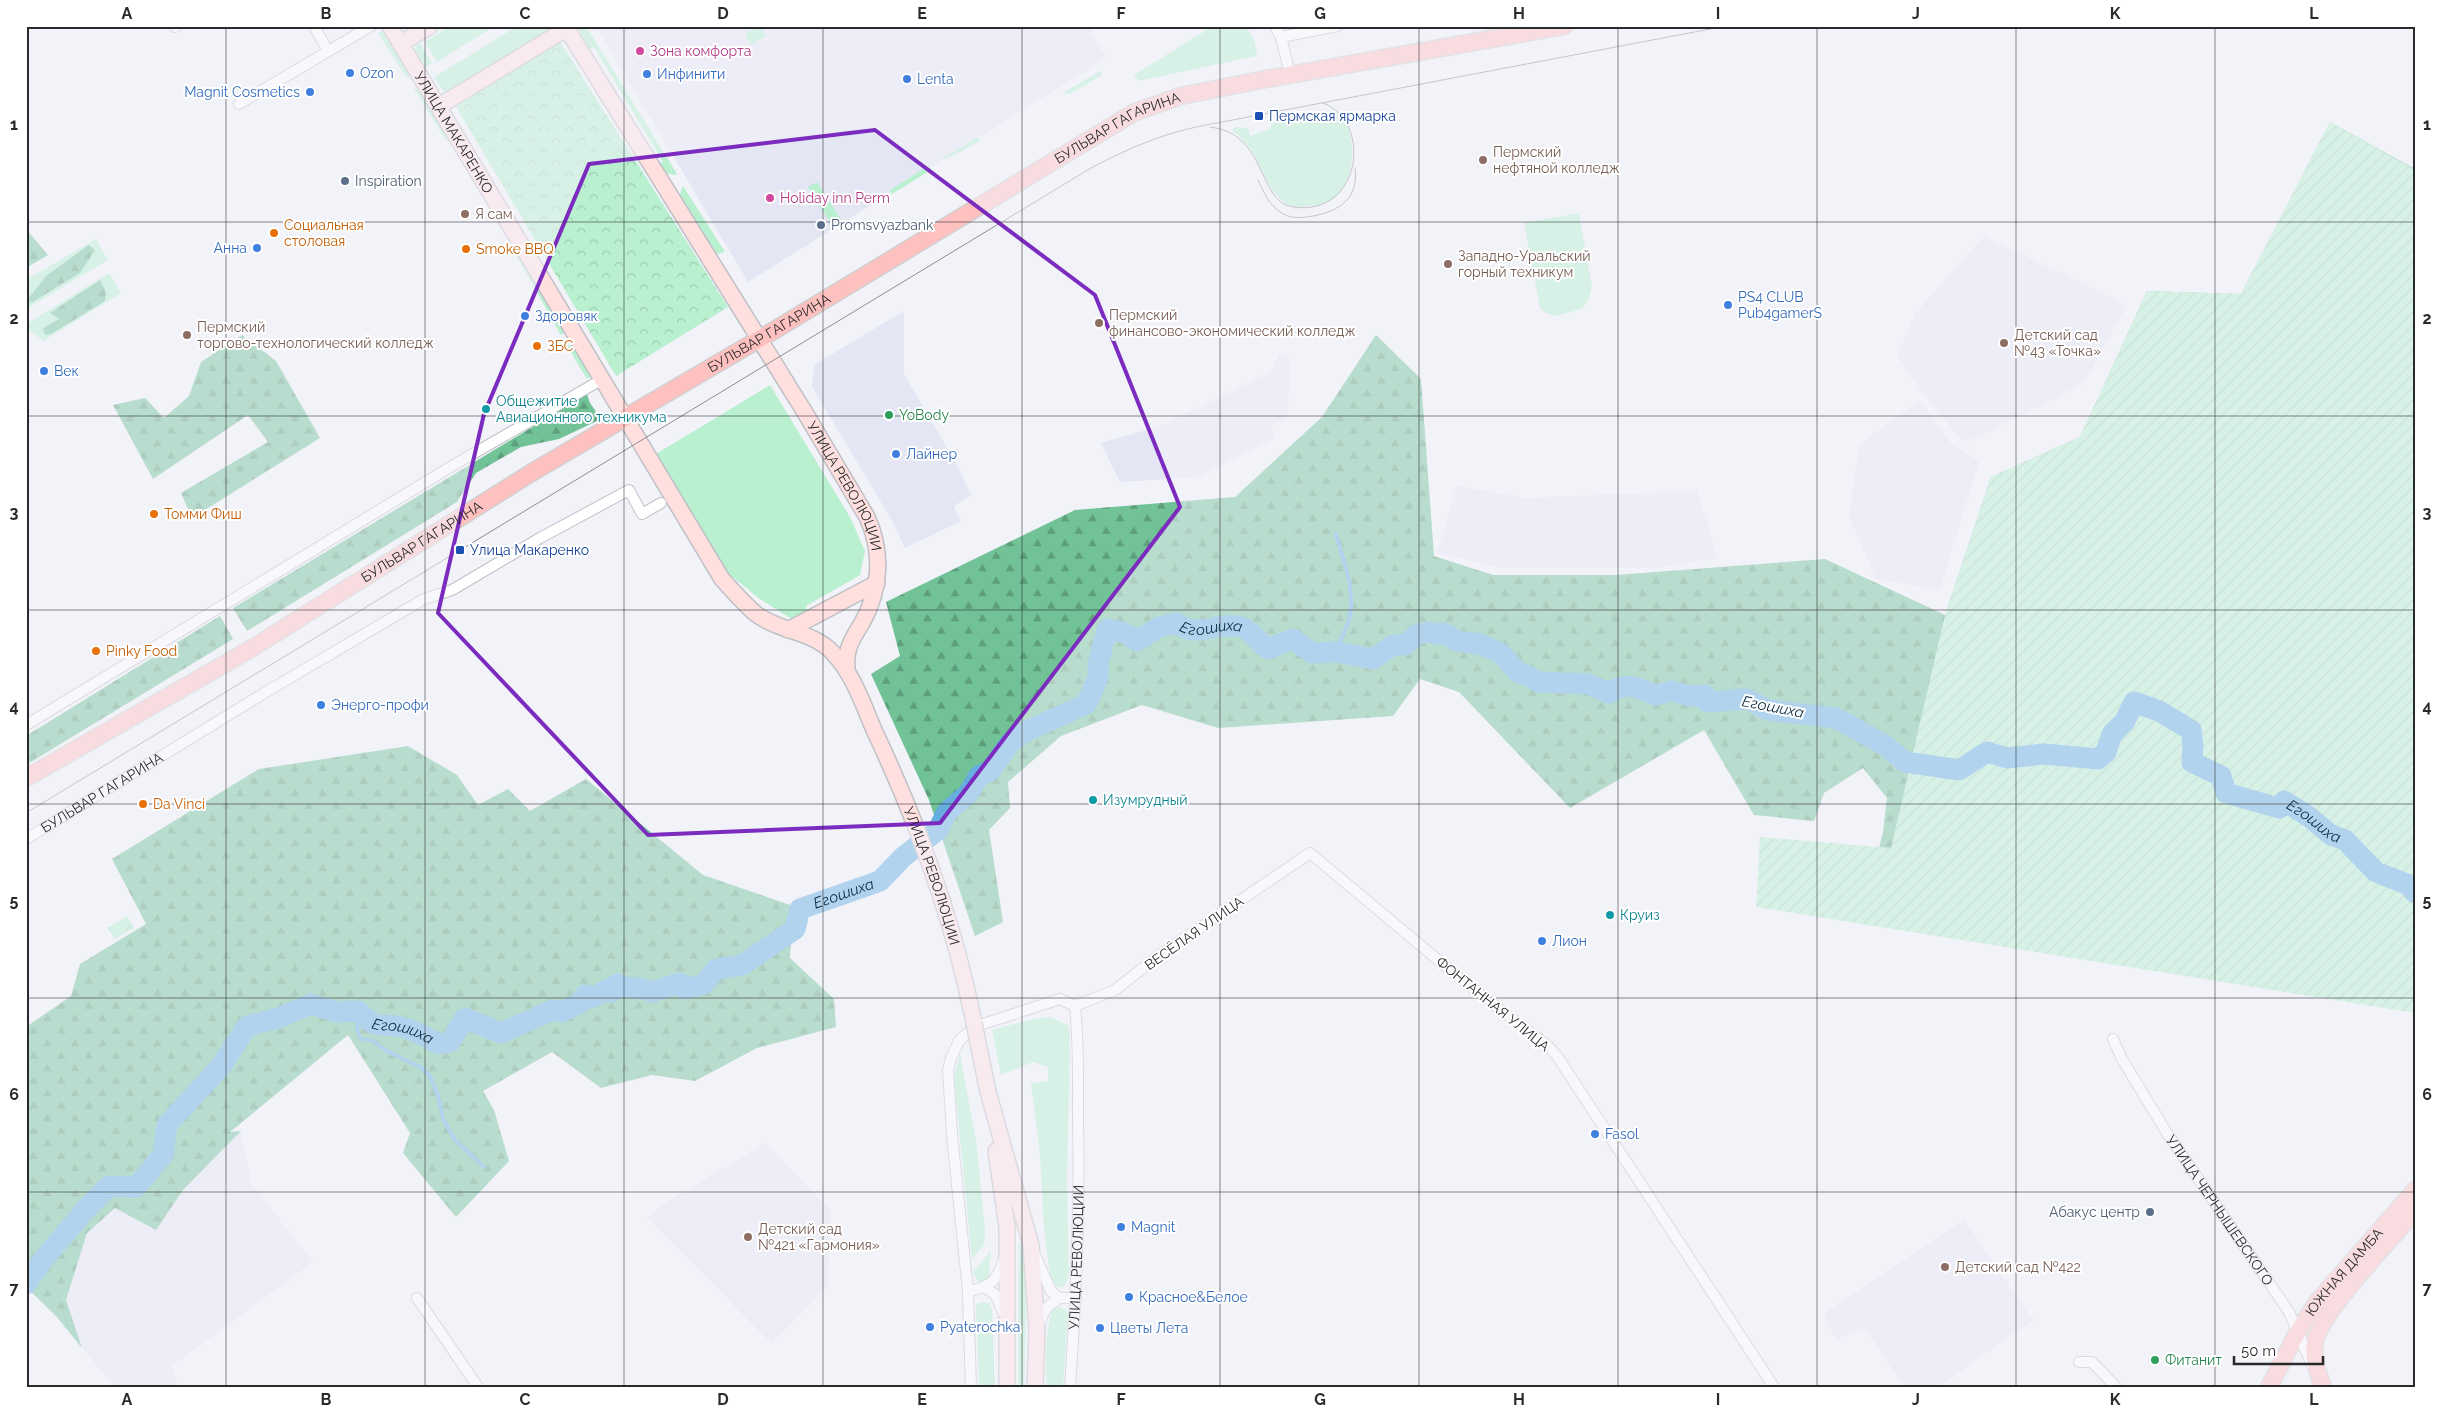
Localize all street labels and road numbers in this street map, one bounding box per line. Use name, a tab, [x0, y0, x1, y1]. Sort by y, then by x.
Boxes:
street label: УЛИЦА МАКАРЕНКО	[411, 69, 496, 196]
street label: БУЛЬВАР ГАГАРИНА	[1052, 89, 1183, 167]
street label: БУЛЬВАР ГАГАРИНА	[705, 290, 833, 376]
street label: УЛИЦА РЕВОЛЮЦИИ	[804, 418, 885, 552]
street label: БУЛЬВАР ГАГАРИНА	[358, 497, 486, 586]
street label: БУЛЬВАР ГАГАРИНА	[38, 749, 166, 836]
street label: УЛИЦА РЕВОЛЮЦИИ	[901, 805, 963, 947]
street label: ВЕСЁЛАЯ УЛИЦА	[1140, 891, 1247, 973]
street label: ФОНТАННАЯ УЛИЦА	[1433, 953, 1553, 1055]
street label: УЛИЦА ЧЕРНЫШЕВСКОГО	[2163, 1132, 2276, 1288]
street label: УЛИЦА РЕВОЛЮЦИИ	[1066, 1185, 1086, 1330]
street label: ЮЖНАЯ ДАМБА	[2302, 1224, 2386, 1319]

